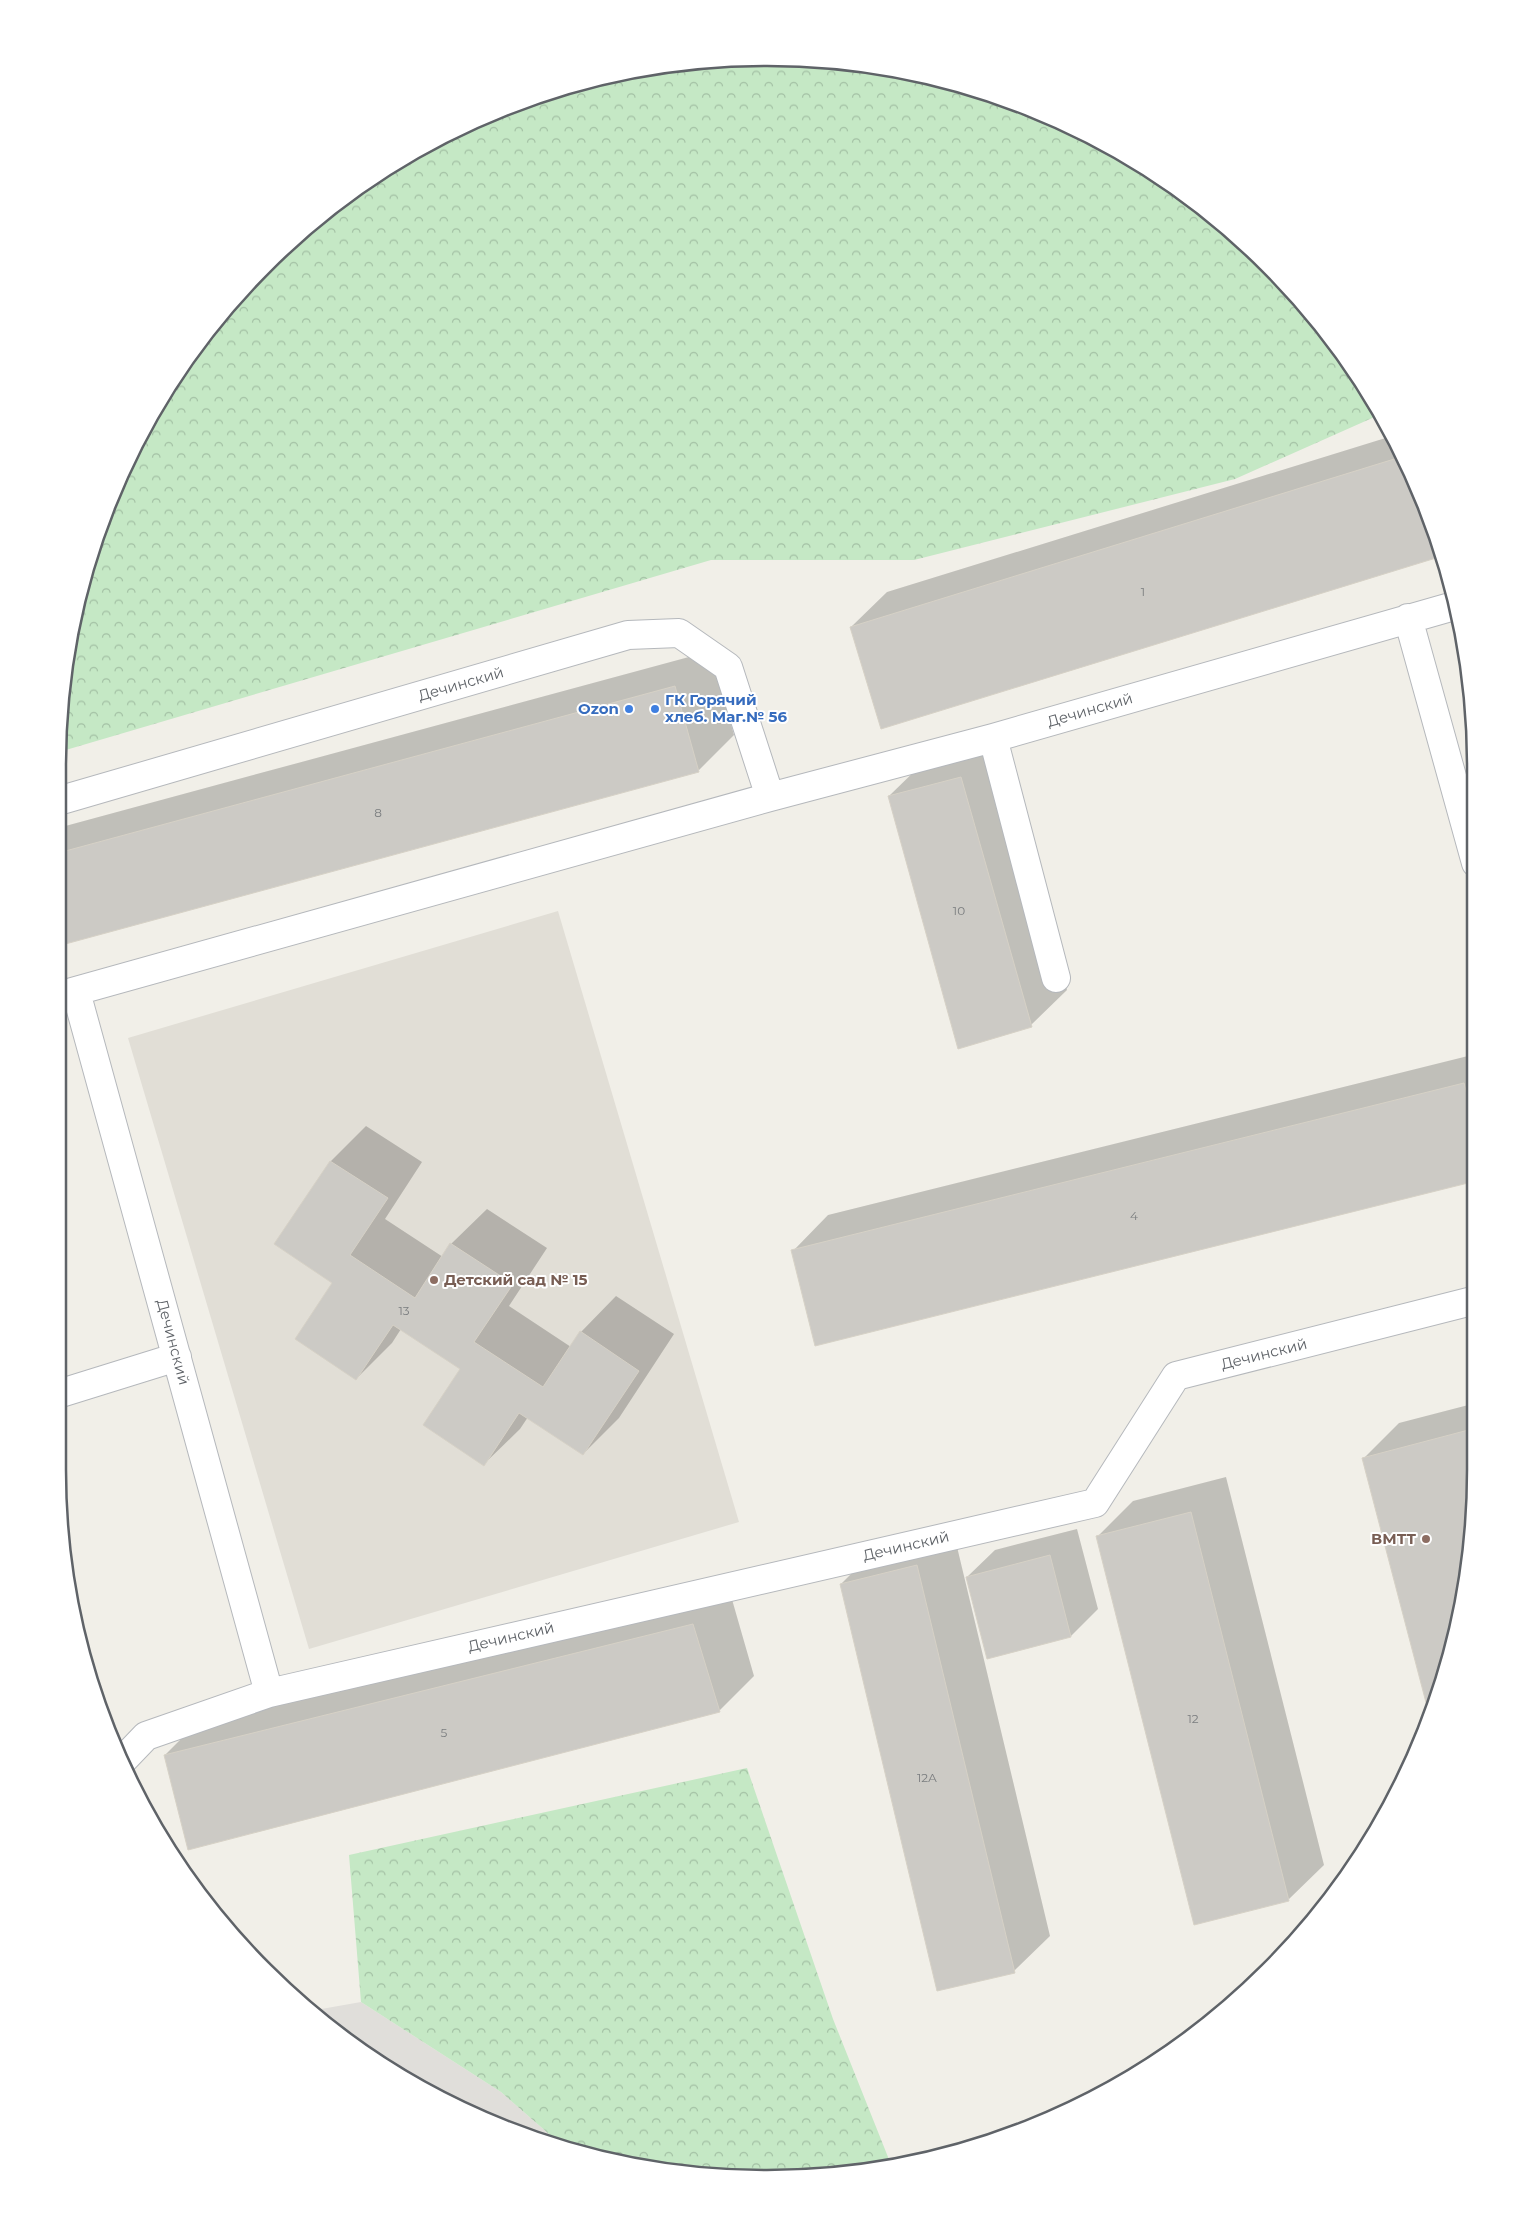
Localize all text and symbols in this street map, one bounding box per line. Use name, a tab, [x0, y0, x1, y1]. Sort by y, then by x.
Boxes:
house number: 1	[1141, 584, 1145, 599]
street label: Дечинский	[416, 662, 506, 705]
street label: Дечинский	[1045, 688, 1135, 731]
place label: ГК Горячий хлеб. Маг.№ 56	[665, 690, 787, 726]
place label: Ozon	[578, 699, 619, 718]
marker: Ozon	[623, 703, 635, 715]
marker: ГК Горячий хлеб. Маг.№ 56	[649, 703, 661, 715]
house number: 8	[374, 805, 382, 820]
house number: 10	[953, 903, 965, 918]
house number: 4	[1130, 1208, 1138, 1223]
place label: Детский сад № 15	[444, 1270, 588, 1289]
marker: Детский сад № 15	[428, 1274, 440, 1286]
street label: Дечинский	[153, 1297, 194, 1387]
house number: 13	[398, 1303, 410, 1318]
street label: Дечинский	[1219, 1334, 1309, 1373]
street label: Дечинский	[861, 1526, 951, 1565]
place label: ВМТТ	[1371, 1529, 1416, 1548]
marker: ВМТТ	[1420, 1533, 1432, 1545]
street label: Дечинский	[466, 1617, 556, 1656]
house number: 12	[1187, 1711, 1199, 1726]
house number: 5	[441, 1725, 448, 1740]
house number: 12А	[917, 1770, 937, 1785]

